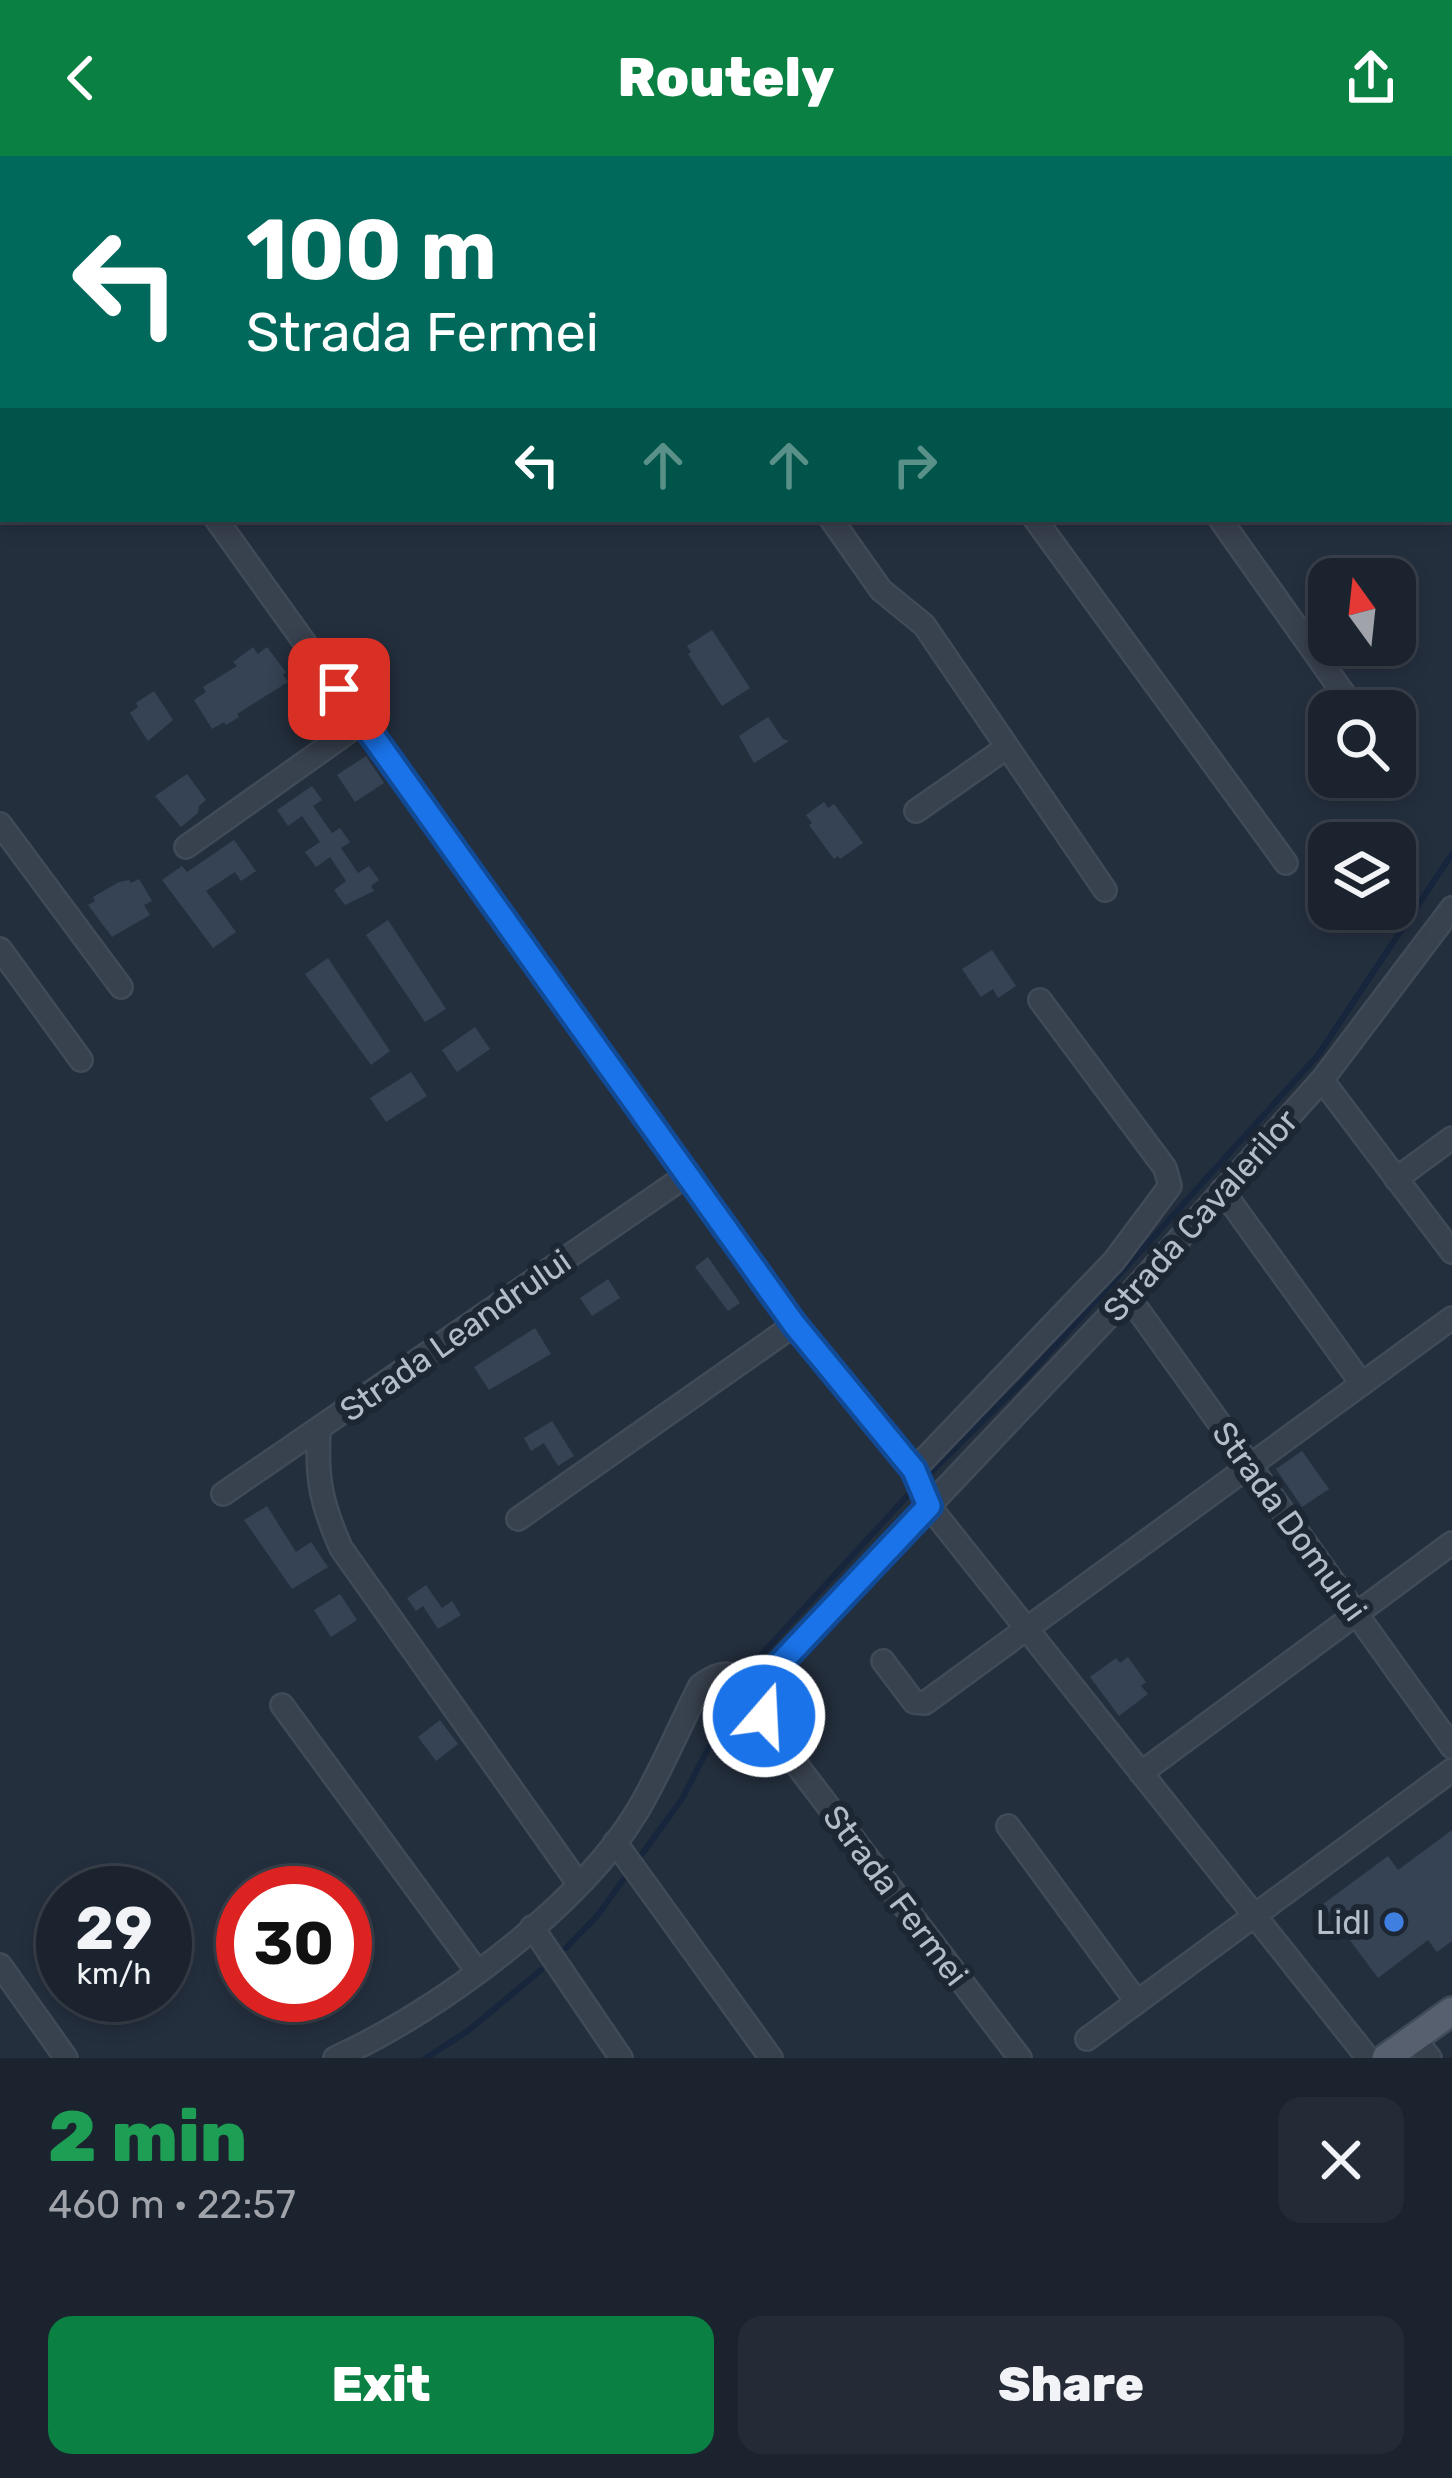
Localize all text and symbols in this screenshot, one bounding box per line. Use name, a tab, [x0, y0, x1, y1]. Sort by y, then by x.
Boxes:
icon: back	[48, 45, 114, 111]
icon: share	[1338, 45, 1404, 111]
text: Routely	[618, 46, 834, 110]
text: 100 m	[246, 200, 497, 300]
icon: left	[48, 204, 204, 360]
text: Strada Fermei	[246, 301, 599, 365]
icon: left	[504, 432, 570, 498]
icon: ahead	[630, 432, 696, 498]
icon: ahead	[756, 432, 822, 498]
icon: right	[882, 432, 948, 498]
north arrow	[1308, 558, 1416, 666]
map controls	[1308, 558, 1416, 930]
pin	[288, 638, 390, 740]
icon: arrive	[306, 656, 372, 722]
button: search	[1308, 690, 1416, 798]
button: layers	[1308, 822, 1416, 930]
street label: Strada Cavalerilor	[1095, 1101, 1306, 1329]
street label: Strada Leandrului	[332, 1241, 578, 1430]
street label: Strada Domului	[1204, 1414, 1375, 1628]
position arrow	[701, 1653, 827, 1779]
street label: Strada Fermei	[815, 1797, 976, 1993]
speed limit sign: 30	[216, 1866, 372, 2022]
text: 29	[75, 1893, 153, 1964]
place label: Lidl	[1316, 1903, 1370, 1942]
marker: Lidl	[1381, 1909, 1407, 1935]
text: km/h	[77, 1956, 151, 1992]
text: 2 min	[48, 2094, 247, 2179]
button: close	[1278, 2097, 1404, 2223]
text: 460 m · 22:57	[48, 2182, 296, 2228]
button: Exit	[48, 2316, 714, 2454]
button: Share	[738, 2316, 1404, 2454]

